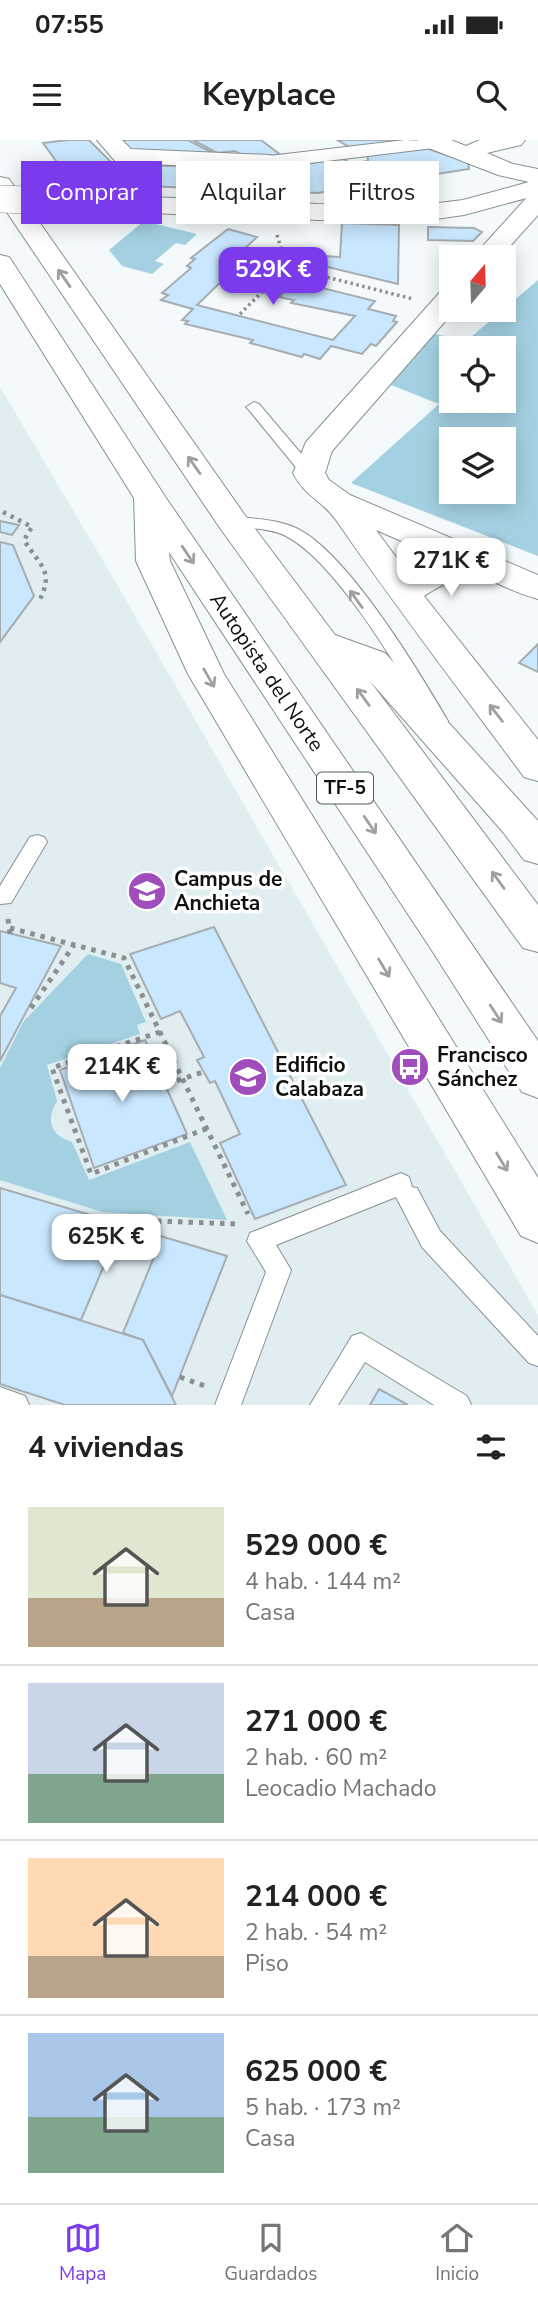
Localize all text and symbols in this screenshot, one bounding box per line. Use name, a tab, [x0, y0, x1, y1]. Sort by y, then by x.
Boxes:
text: 07:55	[35, 7, 104, 42]
text: Keyplace	[202, 73, 336, 116]
icon: menu	[28, 76, 66, 114]
icon: search	[472, 76, 510, 114]
chip: Comprar	[21, 161, 162, 224]
chip: Alquilar	[176, 161, 310, 224]
chip: Filtros	[324, 161, 439, 224]
north arrow	[439, 245, 516, 322]
map controls	[439, 245, 516, 504]
pin: 529K €	[216, 248, 330, 307]
text: 529K €	[235, 254, 311, 285]
one-way arrow	[57, 269, 71, 288]
button: locate	[439, 336, 516, 413]
button: layers	[439, 427, 516, 504]
one-way arrow	[187, 456, 201, 475]
pin: 271K €	[394, 538, 508, 598]
one-way arrow	[181, 545, 195, 564]
text: 271K €	[413, 545, 489, 576]
street label: Autopista del Norte	[203, 587, 331, 757]
one-way arrow	[349, 590, 364, 609]
one-way arrow	[203, 667, 216, 688]
one-way arrow	[356, 688, 370, 707]
one-way arrow	[489, 704, 504, 723]
road number: TF-5	[317, 772, 373, 804]
one-way arrow	[363, 815, 377, 834]
place label: Campus de Anchieta	[174, 865, 282, 917]
school or university icon: Campus de Anchieta	[126, 870, 168, 912]
one-way arrow	[491, 871, 506, 890]
one-way arrow	[378, 957, 392, 977]
one-way arrow	[489, 1004, 503, 1024]
place label: Francisco Sánchez	[437, 1041, 528, 1093]
pin: 214K €	[65, 1044, 179, 1104]
bus stop icon: Francisco Sánchez	[389, 1046, 431, 1088]
text: 214K €	[84, 1051, 160, 1082]
place label: Edificio Calabaza	[275, 1051, 364, 1103]
school or university icon: Edificio Calabaza	[227, 1056, 269, 1098]
one-way arrow	[495, 1152, 509, 1172]
pin: 625K €	[49, 1214, 163, 1274]
text: 625K €	[68, 1221, 144, 1252]
text: 4 viviendas	[28, 1427, 184, 1468]
icon: filters	[472, 1428, 510, 1466]
text: 529 000 €	[245, 1525, 387, 1566]
icon: home	[84, 1535, 168, 1619]
text: 4 hab. · 144 m²	[245, 1566, 401, 1597]
text: Casa	[245, 1597, 296, 1628]
text: 271 000 €	[245, 1701, 387, 1742]
icon: home	[84, 1711, 168, 1795]
text: 2 hab. · 60 m²	[245, 1742, 387, 1773]
text: Leocadio Machado	[245, 1773, 437, 1804]
text: 214 000 €	[245, 1876, 387, 1917]
icon: home	[84, 1886, 168, 1970]
text: 2 hab. · 54 m²	[245, 1917, 387, 1948]
text: Piso	[245, 1948, 289, 1979]
text: 625 000 €	[245, 2051, 387, 2092]
icon: home	[84, 2061, 168, 2145]
text: 5 hab. · 173 m²	[245, 2092, 401, 2123]
text: Casa	[245, 2123, 296, 2154]
tab: Mapa	[59, 2219, 106, 2287]
tab: Guardados	[224, 2219, 317, 2287]
tab: Inicio	[435, 2219, 479, 2287]

